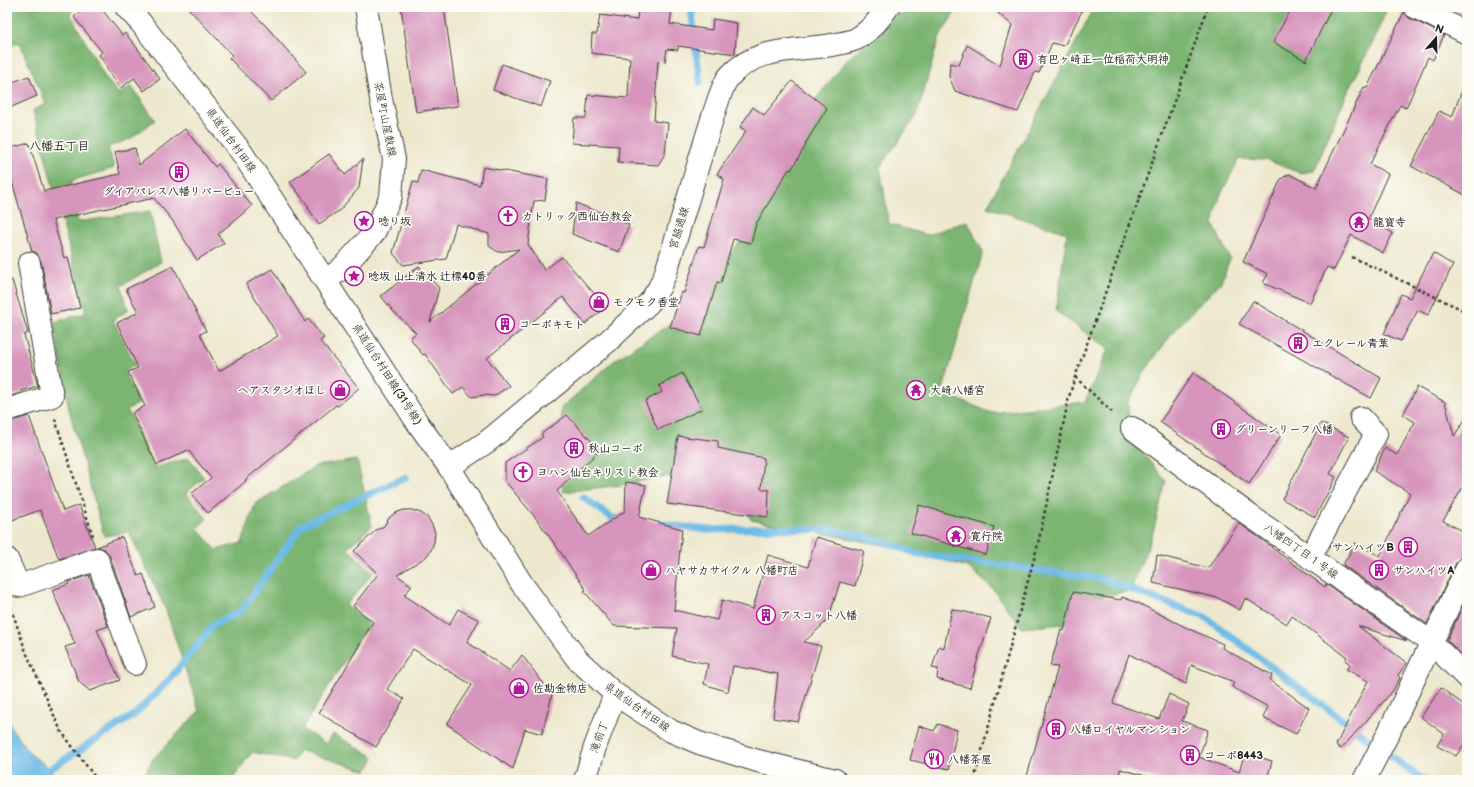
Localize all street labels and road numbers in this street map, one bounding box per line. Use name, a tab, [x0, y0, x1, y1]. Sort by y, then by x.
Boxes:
street label: 茶屋町山屋敷線	[371, 80, 399, 158]
street label: 県道仙台村田線	[203, 105, 259, 175]
street label: 宮脇通線	[666, 205, 692, 251]
street label: 県道仙台村田線(31号線)	[349, 321, 425, 427]
street label: 八幡四丁目１号線	[1261, 520, 1341, 582]
street label: 県道仙台村田線	[602, 680, 672, 734]
street label: 滝前丁	[587, 719, 611, 755]

